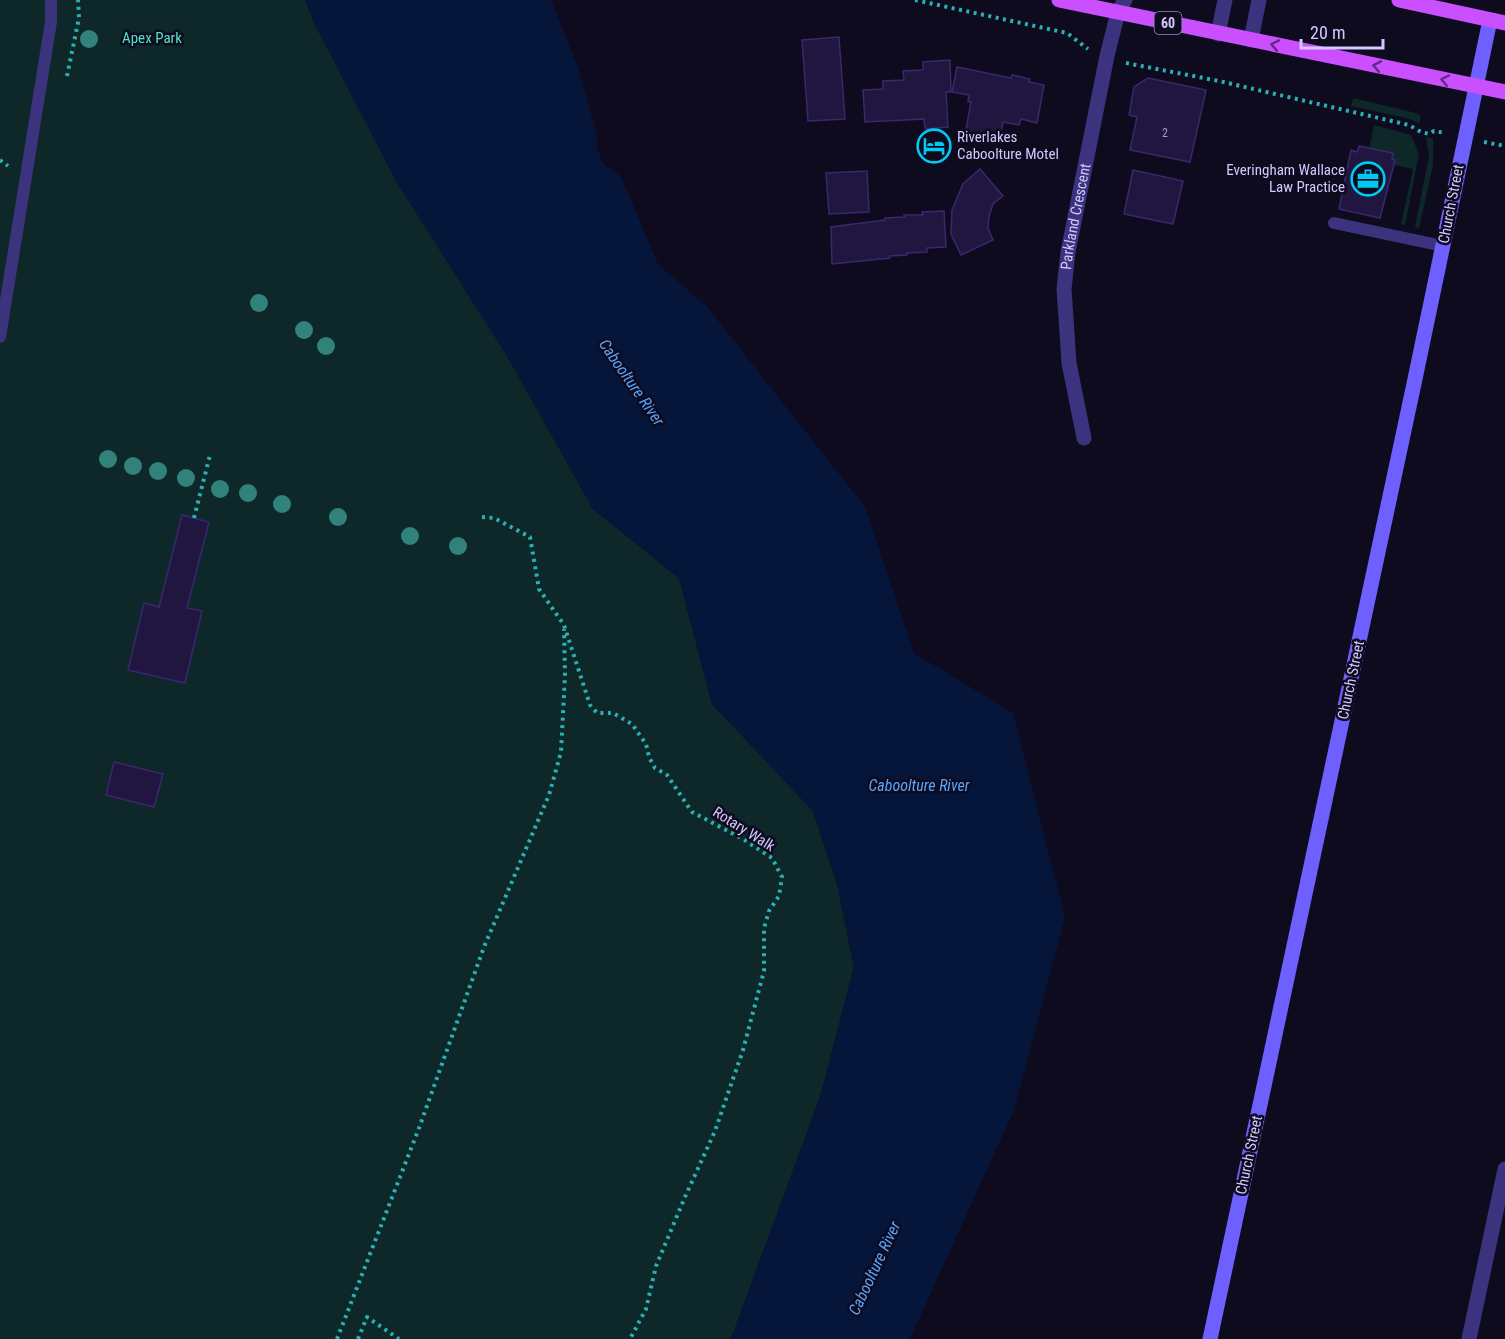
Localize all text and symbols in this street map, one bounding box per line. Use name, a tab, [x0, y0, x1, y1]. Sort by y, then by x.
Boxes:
road number: 60	[1154, 12, 1182, 34]
scale bar	[1301, 12, 1384, 50]
text: 20 m	[1310, 22, 1345, 43]
park label: Apex Park	[122, 29, 182, 47]
one-way arrow	[1270, 39, 1280, 52]
one-way arrow	[1373, 60, 1383, 73]
one-way arrow	[1441, 74, 1451, 87]
house number: 2	[1162, 126, 1168, 140]
hotel icon: Riverlakes Caboolture Motel	[916, 128, 952, 164]
place label: Riverlakes Caboolture Motel	[957, 128, 1059, 163]
place label: Everingham Wallace Law Practice	[1226, 161, 1345, 196]
office icon: Everingham Wallace Law Practice	[1350, 161, 1386, 197]
street label: Parkland Crescent	[1057, 162, 1094, 271]
street label: Church Street	[1435, 163, 1467, 245]
water label: Caboolture River	[595, 335, 669, 430]
street label: Church Street	[1334, 639, 1368, 721]
water label: Caboolture River	[869, 776, 971, 795]
street label: Rotary Walk	[710, 803, 779, 855]
street label: Church Street	[1232, 1114, 1266, 1196]
water label: Caboolture River	[845, 1217, 905, 1318]

